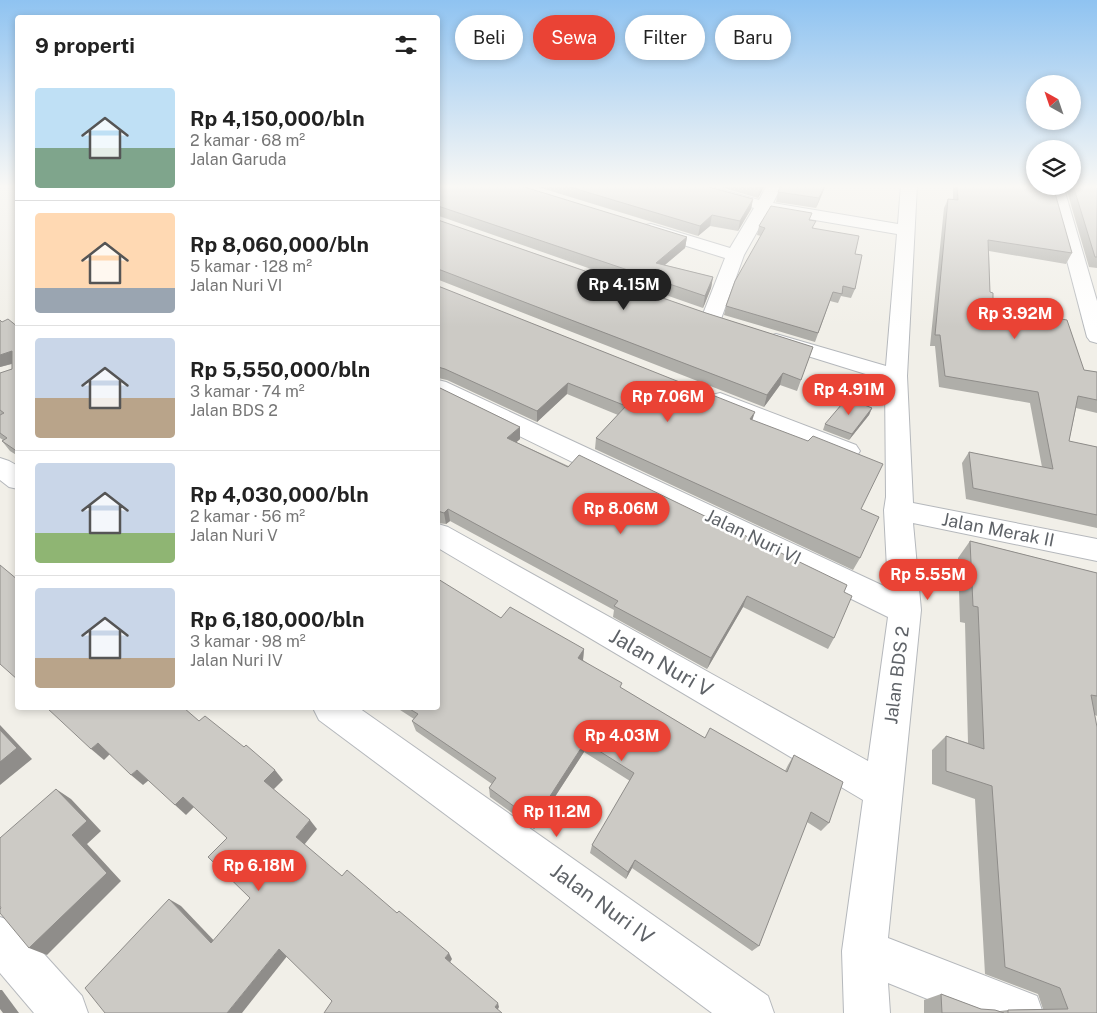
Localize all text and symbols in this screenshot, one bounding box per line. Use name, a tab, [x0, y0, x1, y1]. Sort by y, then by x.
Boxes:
chip: Beli	[455, 15, 523, 60]
chip: Sewa	[533, 15, 615, 60]
chip: Filter	[625, 15, 705, 60]
chip: Baru	[715, 15, 791, 60]
icon: filters	[392, 31, 420, 59]
text: 9 properti	[35, 33, 135, 58]
north arrow	[1026, 75, 1081, 130]
map controls	[1026, 75, 1081, 195]
text: Rp 4,150,000/bln	[190, 106, 365, 131]
icon: home	[75, 108, 135, 168]
text: 2 kamar · 68 m²	[190, 131, 305, 150]
button: layers	[1026, 140, 1081, 195]
text: Jalan Garuda	[190, 150, 286, 169]
text: Rp 8,060,000/bln	[190, 232, 369, 257]
icon: home	[75, 233, 135, 293]
text: 5 kamar · 128 m²	[190, 257, 312, 276]
pin: Rp 4.15M	[572, 268, 676, 311]
text: Rp 4.15M	[588, 275, 660, 294]
text: Jalan Nuri VI	[190, 276, 282, 295]
pin: Rp 3.92M	[963, 298, 1067, 340]
text: Rp 3.92M	[978, 304, 1052, 323]
text: Rp 5,550,000/bln	[190, 357, 370, 382]
icon: home	[75, 358, 135, 418]
pin: Rp 4.91M	[797, 374, 901, 416]
pin: Rp 7.06M	[616, 380, 720, 423]
text: Rp 4.91M	[813, 380, 885, 399]
text: 3 kamar · 74 m²	[190, 382, 305, 401]
text: Rp 7.06M	[632, 387, 704, 406]
text: Jalan BDS 2	[190, 401, 278, 420]
text: Rp 4,030,000/bln	[190, 482, 369, 507]
icon: home	[75, 483, 135, 543]
pin: Rp 8.06M	[569, 492, 673, 535]
text: Rp 8.06M	[584, 499, 658, 518]
street label: Jalan Nuri VI	[702, 504, 804, 569]
text: 2 kamar · 56 m²	[190, 507, 305, 526]
street label: Jalan Merak II	[940, 508, 1056, 551]
text: Jalan Nuri V	[190, 526, 278, 545]
pin: Rp 5.55M	[876, 558, 980, 601]
text: Rp 5.55M	[890, 565, 966, 584]
text: Rp 6,180,000/bln	[190, 607, 365, 632]
icon: home	[75, 608, 135, 668]
street label: Jalan Nuri V	[605, 623, 717, 702]
street label: Jalan BDS 2	[880, 625, 913, 725]
text: 3 kamar · 98 m²	[190, 632, 306, 651]
text: Jalan Nuri IV	[190, 651, 283, 670]
pin: Rp 4.03M	[570, 720, 674, 762]
text: Rp 4.03M	[585, 726, 659, 745]
pin: Rp 11.2M	[505, 796, 609, 838]
text: Rp 11.2M	[523, 802, 591, 821]
pin: Rp 6.18M	[207, 850, 311, 892]
text: Rp 6.18M	[223, 856, 295, 875]
street label: Jalan Nuri IV	[546, 858, 659, 949]

